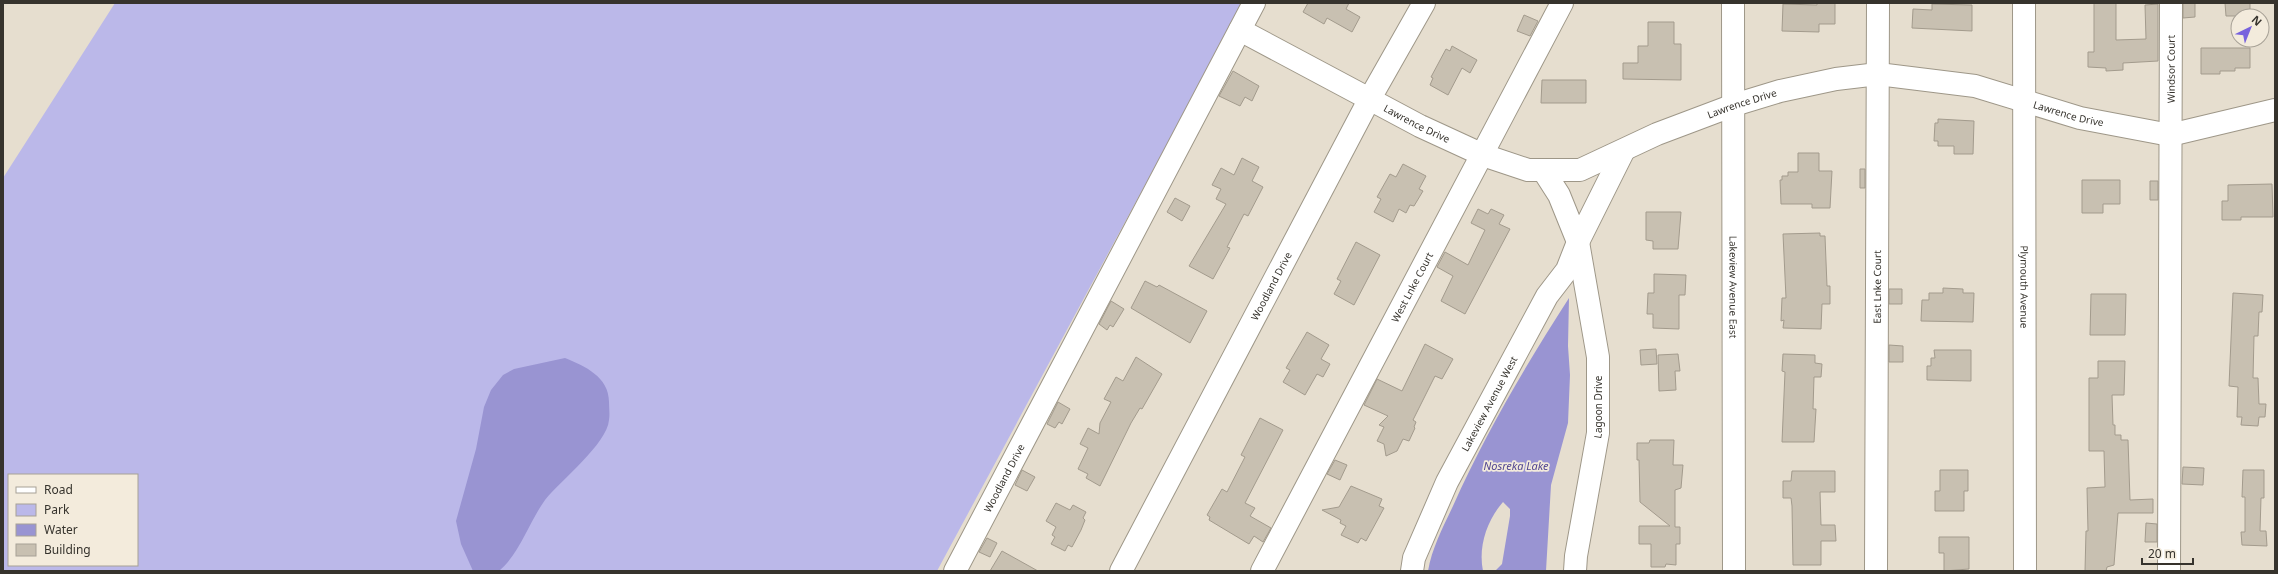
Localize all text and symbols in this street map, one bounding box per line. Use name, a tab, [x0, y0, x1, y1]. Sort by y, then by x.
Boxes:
north arrow	[2230, 8, 2270, 48]
text: N	[2249, 12, 2266, 29]
street label: Windsor Court	[2164, 35, 2178, 103]
street label: Lawrence Drive	[1705, 85, 1779, 122]
street label: Lawrence Drive	[2032, 97, 2105, 129]
street label: Lawrence Drive	[1381, 101, 1452, 146]
street label: Lakeview Avenue East	[1726, 236, 1741, 339]
street label: Plymouth Avenue	[2017, 246, 2032, 329]
street label: Woodland Drive	[1247, 249, 1295, 323]
street label: West Lnke Court	[1388, 249, 1436, 325]
street label: East Lnke Court	[1870, 250, 1884, 324]
street label: Lakeview Avenue West	[1458, 353, 1521, 454]
street label: Lagoon Drive	[1590, 375, 1605, 440]
street label: Woodland Drive	[980, 441, 1028, 515]
water label: Nosreka Lake	[1483, 458, 1549, 473]
legend	[8, 474, 138, 566]
text: Road	[44, 481, 73, 498]
text: Park	[44, 501, 70, 518]
text: Water	[44, 521, 78, 538]
scale bar	[2142, 540, 2193, 566]
text: Building	[44, 541, 91, 558]
text: 20 m	[2148, 545, 2176, 562]

